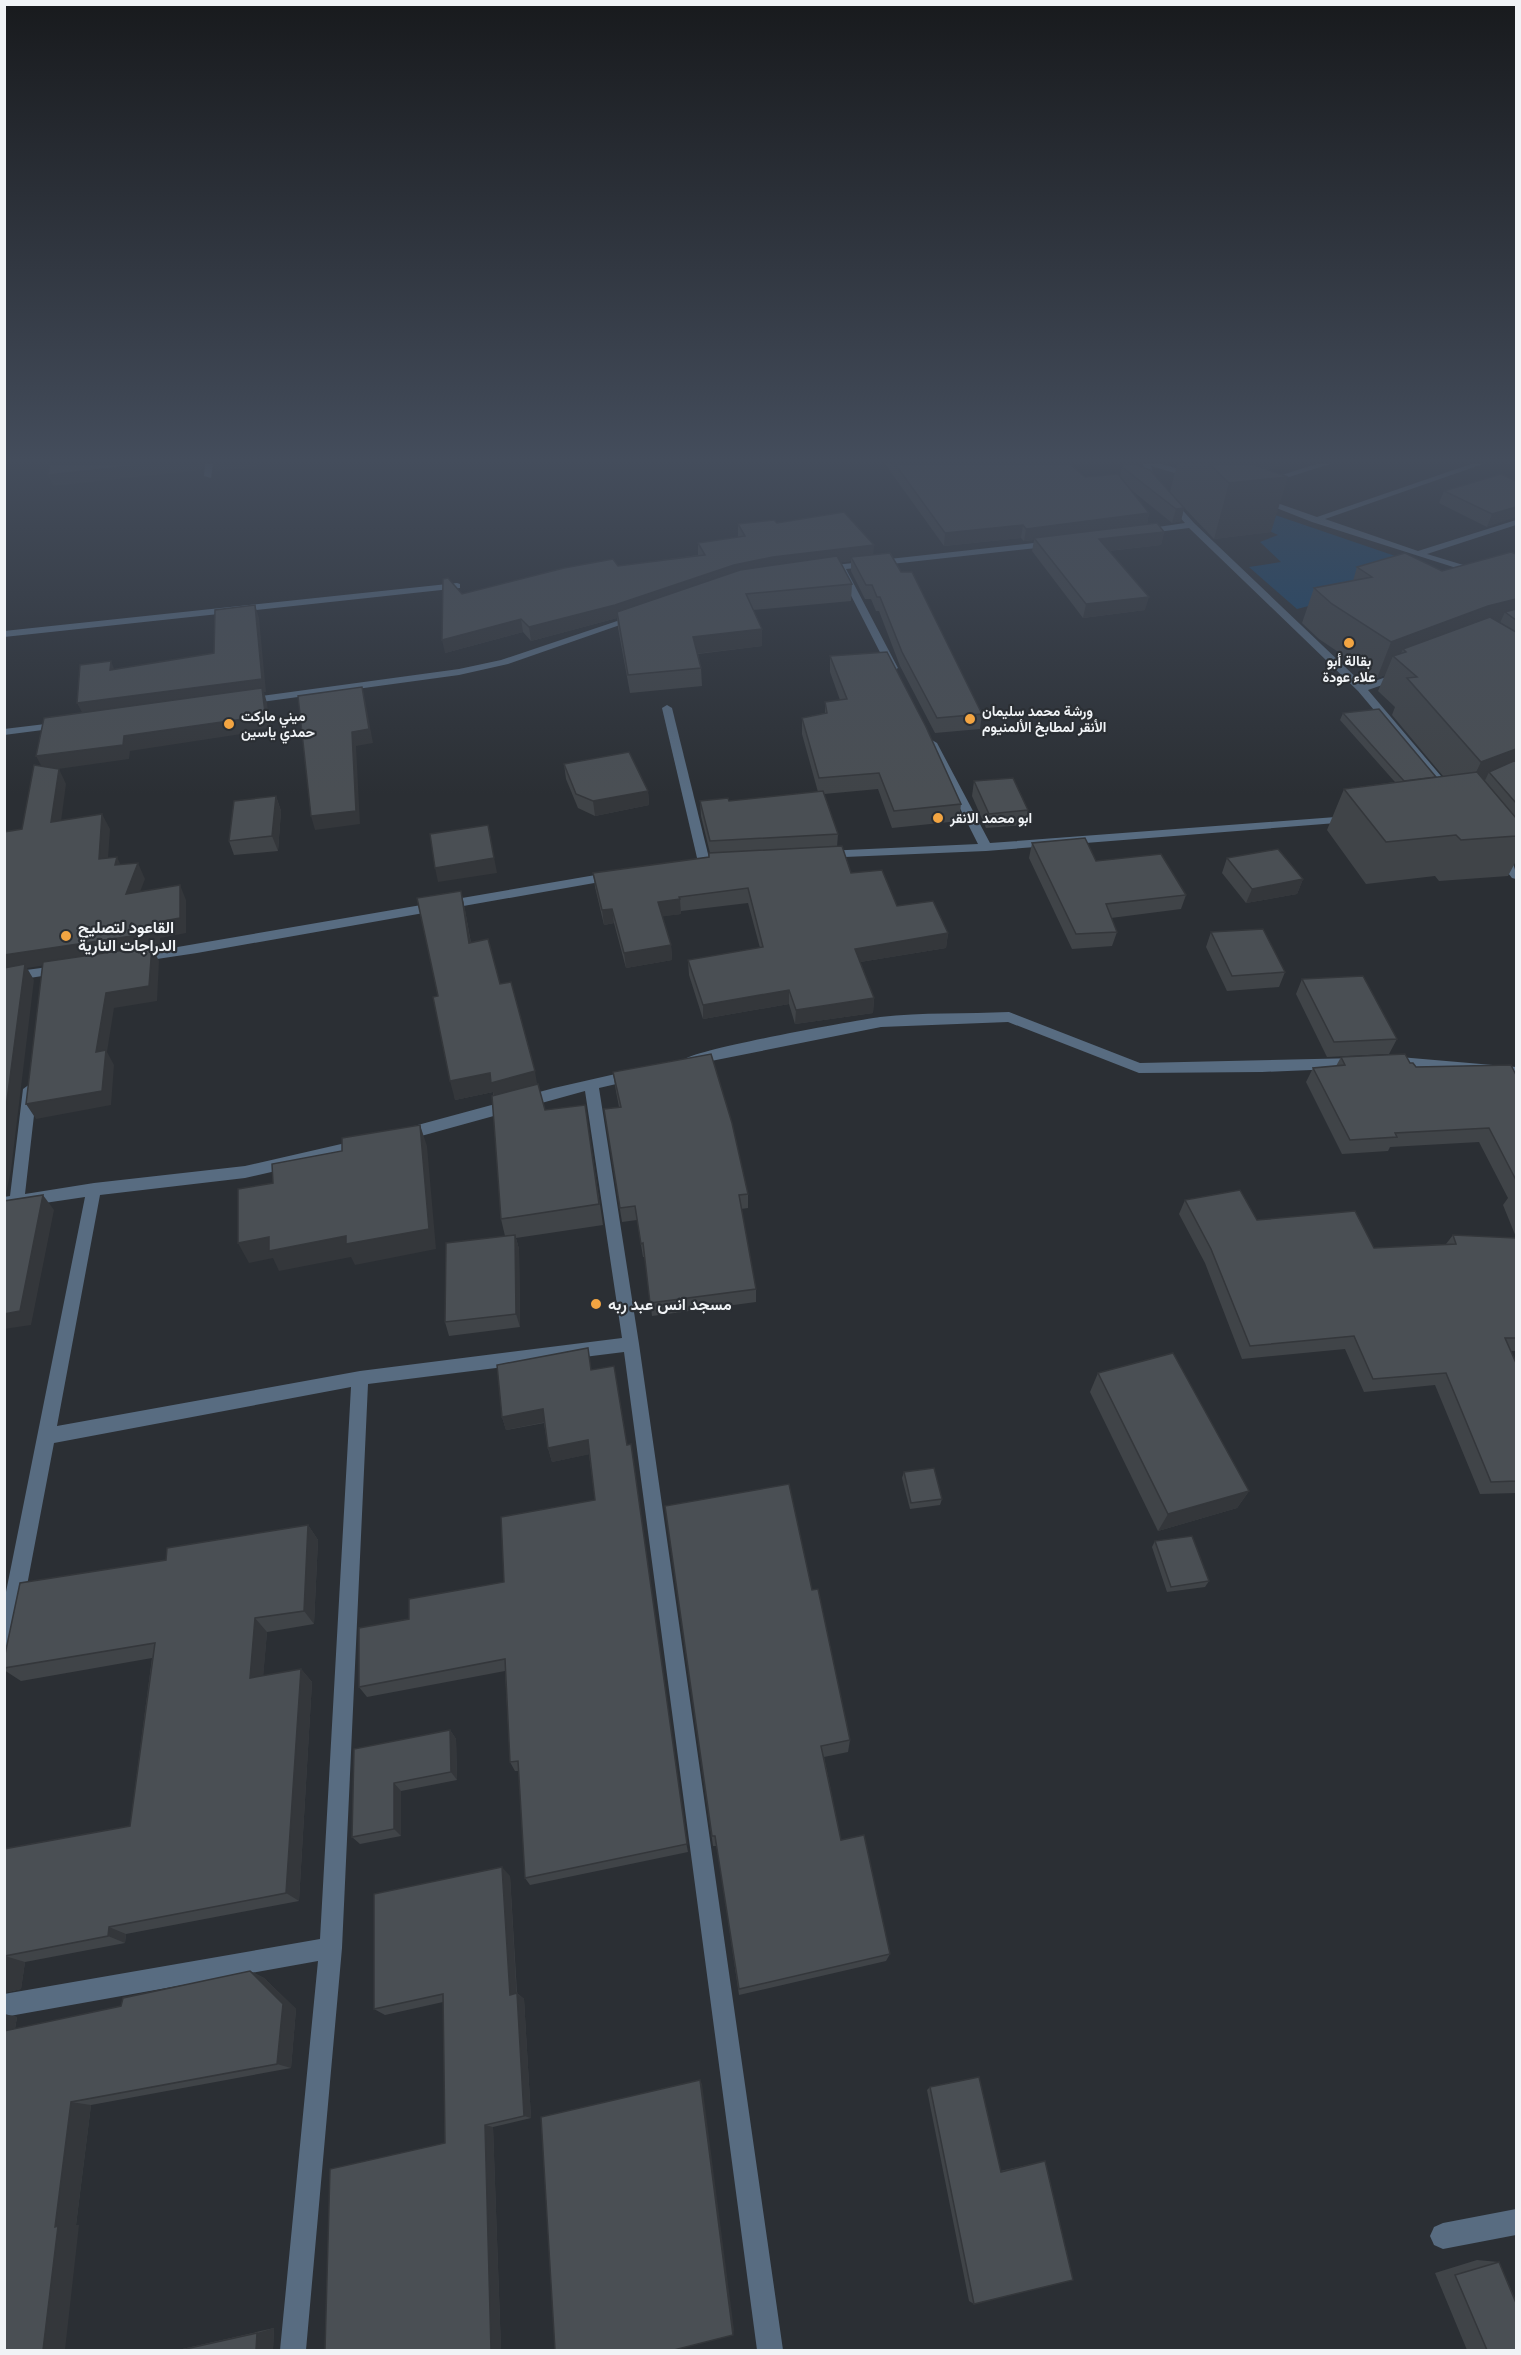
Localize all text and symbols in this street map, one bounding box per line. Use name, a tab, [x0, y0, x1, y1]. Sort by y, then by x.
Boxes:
marker: بقالة أبو علاء عودة	[1342, 636, 1356, 650]
place label: بقالة أبو علاء عودة	[1323, 653, 1375, 686]
place label: ورشة محمد سليمان الأنقر لمطابخ الألمنيوم	[982, 703, 1106, 737]
place label: ميني ماركت حمدي ياسين	[241, 708, 315, 744]
marker: ورشة محمد سليمان الأنقر لمطابخ الألمنيوم	[963, 712, 977, 726]
marker: ميني ماركت حمدي ياسين	[222, 717, 236, 731]
place label: ابو محمد الانقر	[949, 810, 1032, 827]
marker: ابو محمد الانقر	[931, 811, 945, 825]
place label: القاعود لتصليح الدراجات النارية	[78, 918, 176, 956]
marker: القاعود لتصليح الدراجات النارية	[59, 929, 73, 943]
place label: مسجد انس عبد ربه	[608, 1295, 732, 1315]
marker: مسجد انس عبد ربه	[589, 1297, 603, 1311]

